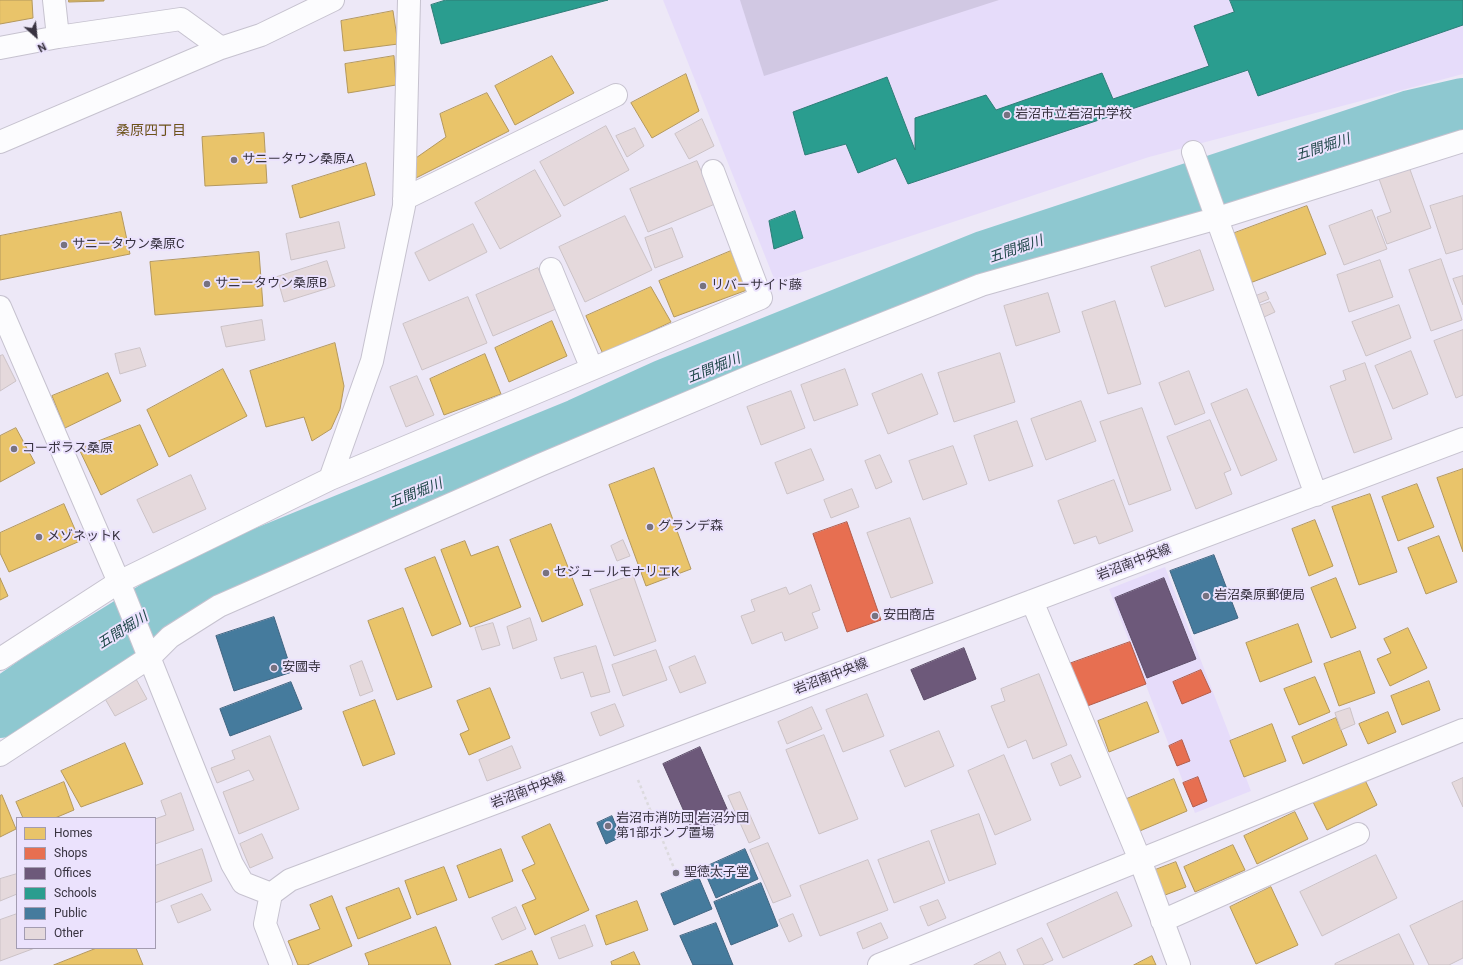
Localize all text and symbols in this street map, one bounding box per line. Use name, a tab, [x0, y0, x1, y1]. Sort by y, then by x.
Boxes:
north arrow	[16, 16, 56, 56]
text: N	[35, 40, 48, 55]
place label: 岩沼市立岩沼中学校	[1015, 107, 1132, 123]
marker: 岩沼市立岩沼中学校	[1002, 110, 1012, 120]
district label: 桑原四丁目	[116, 123, 186, 139]
water label: 五間堀川	[1294, 131, 1352, 165]
place label: サニータウン桑原A	[242, 152, 354, 168]
marker: サニータウン桑原A	[229, 155, 239, 165]
water label: 五間堀川	[987, 233, 1045, 267]
place label: サニータウン桑原C	[72, 237, 184, 253]
marker: サニータウン桑原C	[59, 240, 69, 250]
place label: サニータウン桑原B	[215, 276, 327, 292]
place label: リバーサイド藤	[711, 278, 802, 294]
marker: サニータウン桑原B	[202, 279, 212, 289]
marker: リバーサイド藤	[698, 281, 708, 291]
water label: 五間堀川	[685, 351, 743, 387]
place label: コーポラス桑原	[22, 441, 113, 457]
marker: コーポラス桑原	[9, 444, 19, 454]
water label: 五間堀川	[387, 476, 445, 512]
place label: グランデ森	[658, 519, 723, 535]
marker: グランデ森	[645, 522, 655, 532]
place label: メゾネットK	[47, 529, 120, 545]
marker: メゾネットK	[34, 532, 44, 542]
street label: 岩沼南中央線	[1095, 542, 1173, 584]
place label: セジュールモナリエK	[554, 565, 679, 581]
marker: セジュールモナリエK	[541, 568, 551, 578]
place label: 岩沼桑原郵便局	[1214, 588, 1305, 604]
marker: 岩沼桑原郵便局	[1201, 591, 1211, 601]
place label: 安田商店	[883, 608, 935, 624]
water label: 五間堀川	[95, 609, 151, 653]
marker: 安田商店	[870, 611, 880, 621]
street label: 岩沼南中央線	[792, 656, 870, 698]
place label: 安國寺	[282, 660, 321, 676]
marker: 安國寺	[269, 663, 279, 673]
street label: 岩沼南中央線	[489, 770, 567, 812]
place label: 岩沼市消防団 岩沼分団 第1部ポンプ置場	[616, 811, 749, 842]
legend	[16, 817, 156, 949]
marker: 岩沼市消防団 岩沼分団 第1部ポンプ置場	[603, 821, 613, 831]
text: Homes	[54, 826, 92, 840]
text: Shops	[54, 846, 88, 860]
place label: 聖徳太子堂	[684, 865, 749, 881]
text: Offices	[54, 866, 91, 880]
marker: 聖徳太子堂	[671, 868, 681, 878]
text: Schools	[54, 886, 97, 900]
text: Public	[54, 906, 87, 920]
text: Other	[54, 926, 83, 940]

